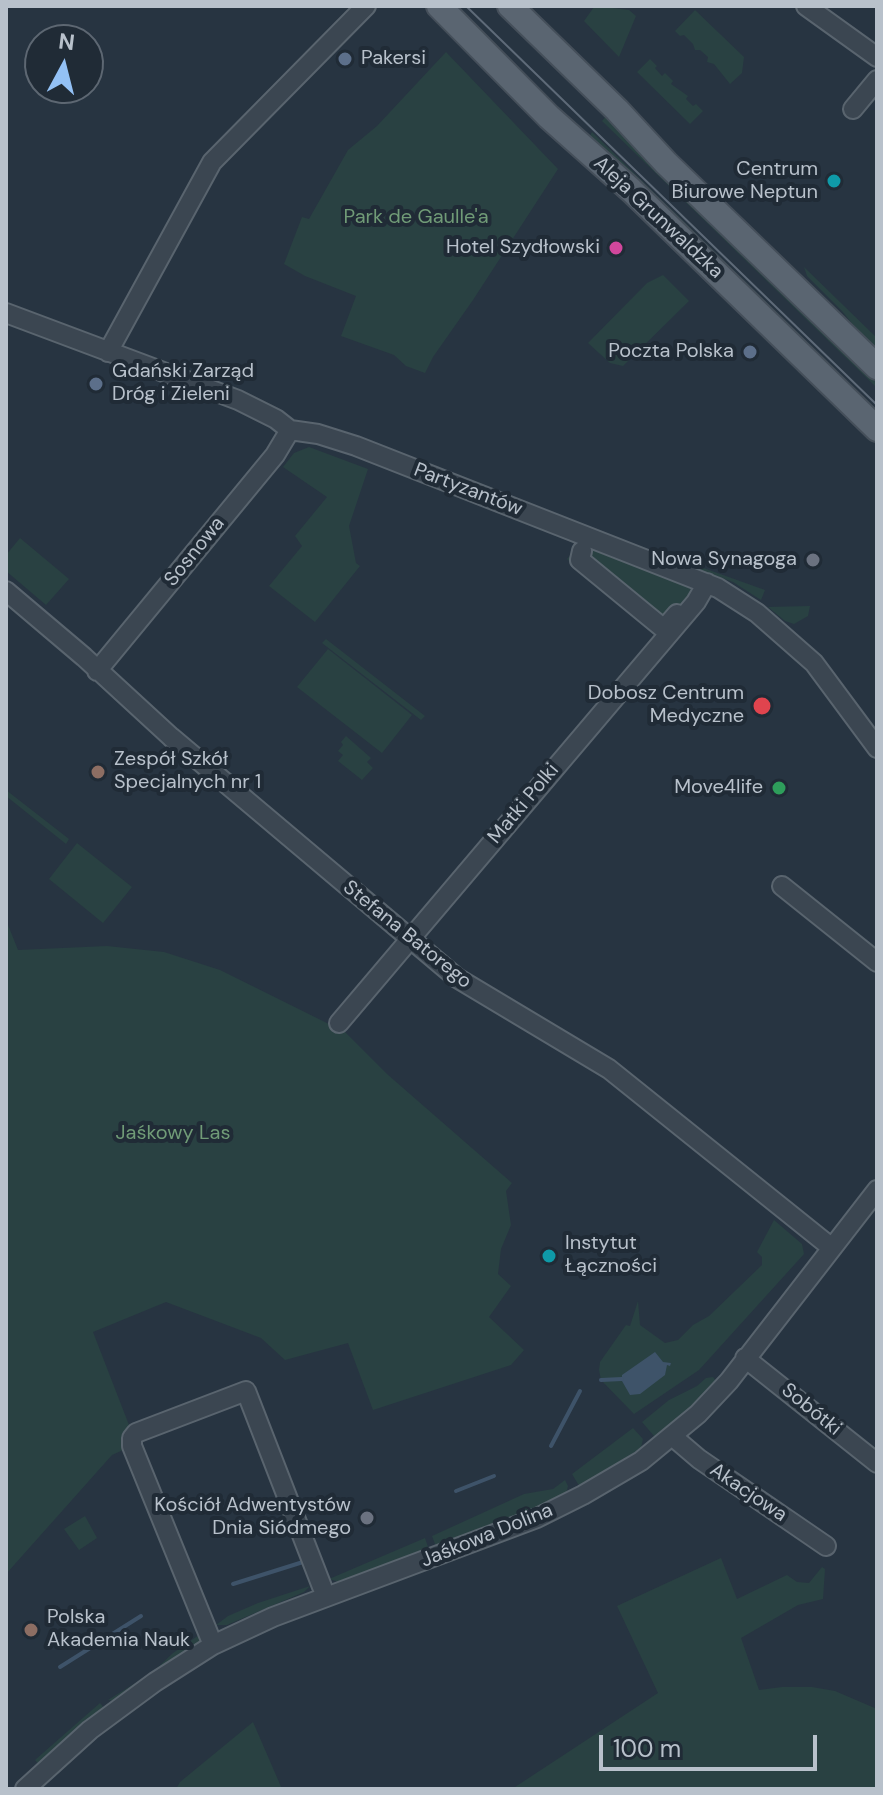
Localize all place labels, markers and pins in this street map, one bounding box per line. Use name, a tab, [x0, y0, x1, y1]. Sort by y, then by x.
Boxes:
place label: Pakersi	[361, 47, 426, 71]
marker: Pakersi	[336, 50, 354, 68]
place label: Centrum Biurowe Neptun	[672, 158, 818, 205]
marker: Centrum Biurowe Neptun	[825, 172, 843, 190]
place label: Hotel Szydłowski	[446, 236, 600, 260]
marker: Hotel Szydłowski	[607, 239, 625, 257]
place label: Poczta Polska	[608, 340, 734, 364]
marker: Poczta Polska	[741, 343, 759, 361]
place label: Gdański Zarząd Dróg i Zieleni	[112, 360, 254, 407]
marker: Gdański Zarząd Dróg i Zieleni	[87, 375, 105, 393]
place label: Nowa Synagoga	[651, 548, 797, 572]
marker: Nowa Synagoga	[804, 551, 822, 569]
place label: Dobosz Centrum Medyczne	[588, 682, 744, 729]
marker: Dobosz Centrum Medyczne	[751, 695, 773, 717]
place label: Zespół Szkół Specjalnych nr 1	[114, 748, 261, 795]
marker: Zespół Szkół Specjalnych nr 1	[89, 763, 107, 781]
place label: Move4life	[674, 776, 763, 800]
marker: Move4life	[770, 779, 788, 797]
place label: Instytut Łączności	[565, 1232, 657, 1279]
marker: Instytut Łączności	[540, 1247, 558, 1265]
place label: Kościół Adwentystów Dnia Siódmego	[154, 1494, 351, 1541]
marker: Kościół Adwentystów Dnia Siódmego	[358, 1509, 376, 1527]
place label: Polska Akademia Nauk	[47, 1606, 190, 1653]
marker: Polska Akademia Nauk	[22, 1621, 40, 1639]

